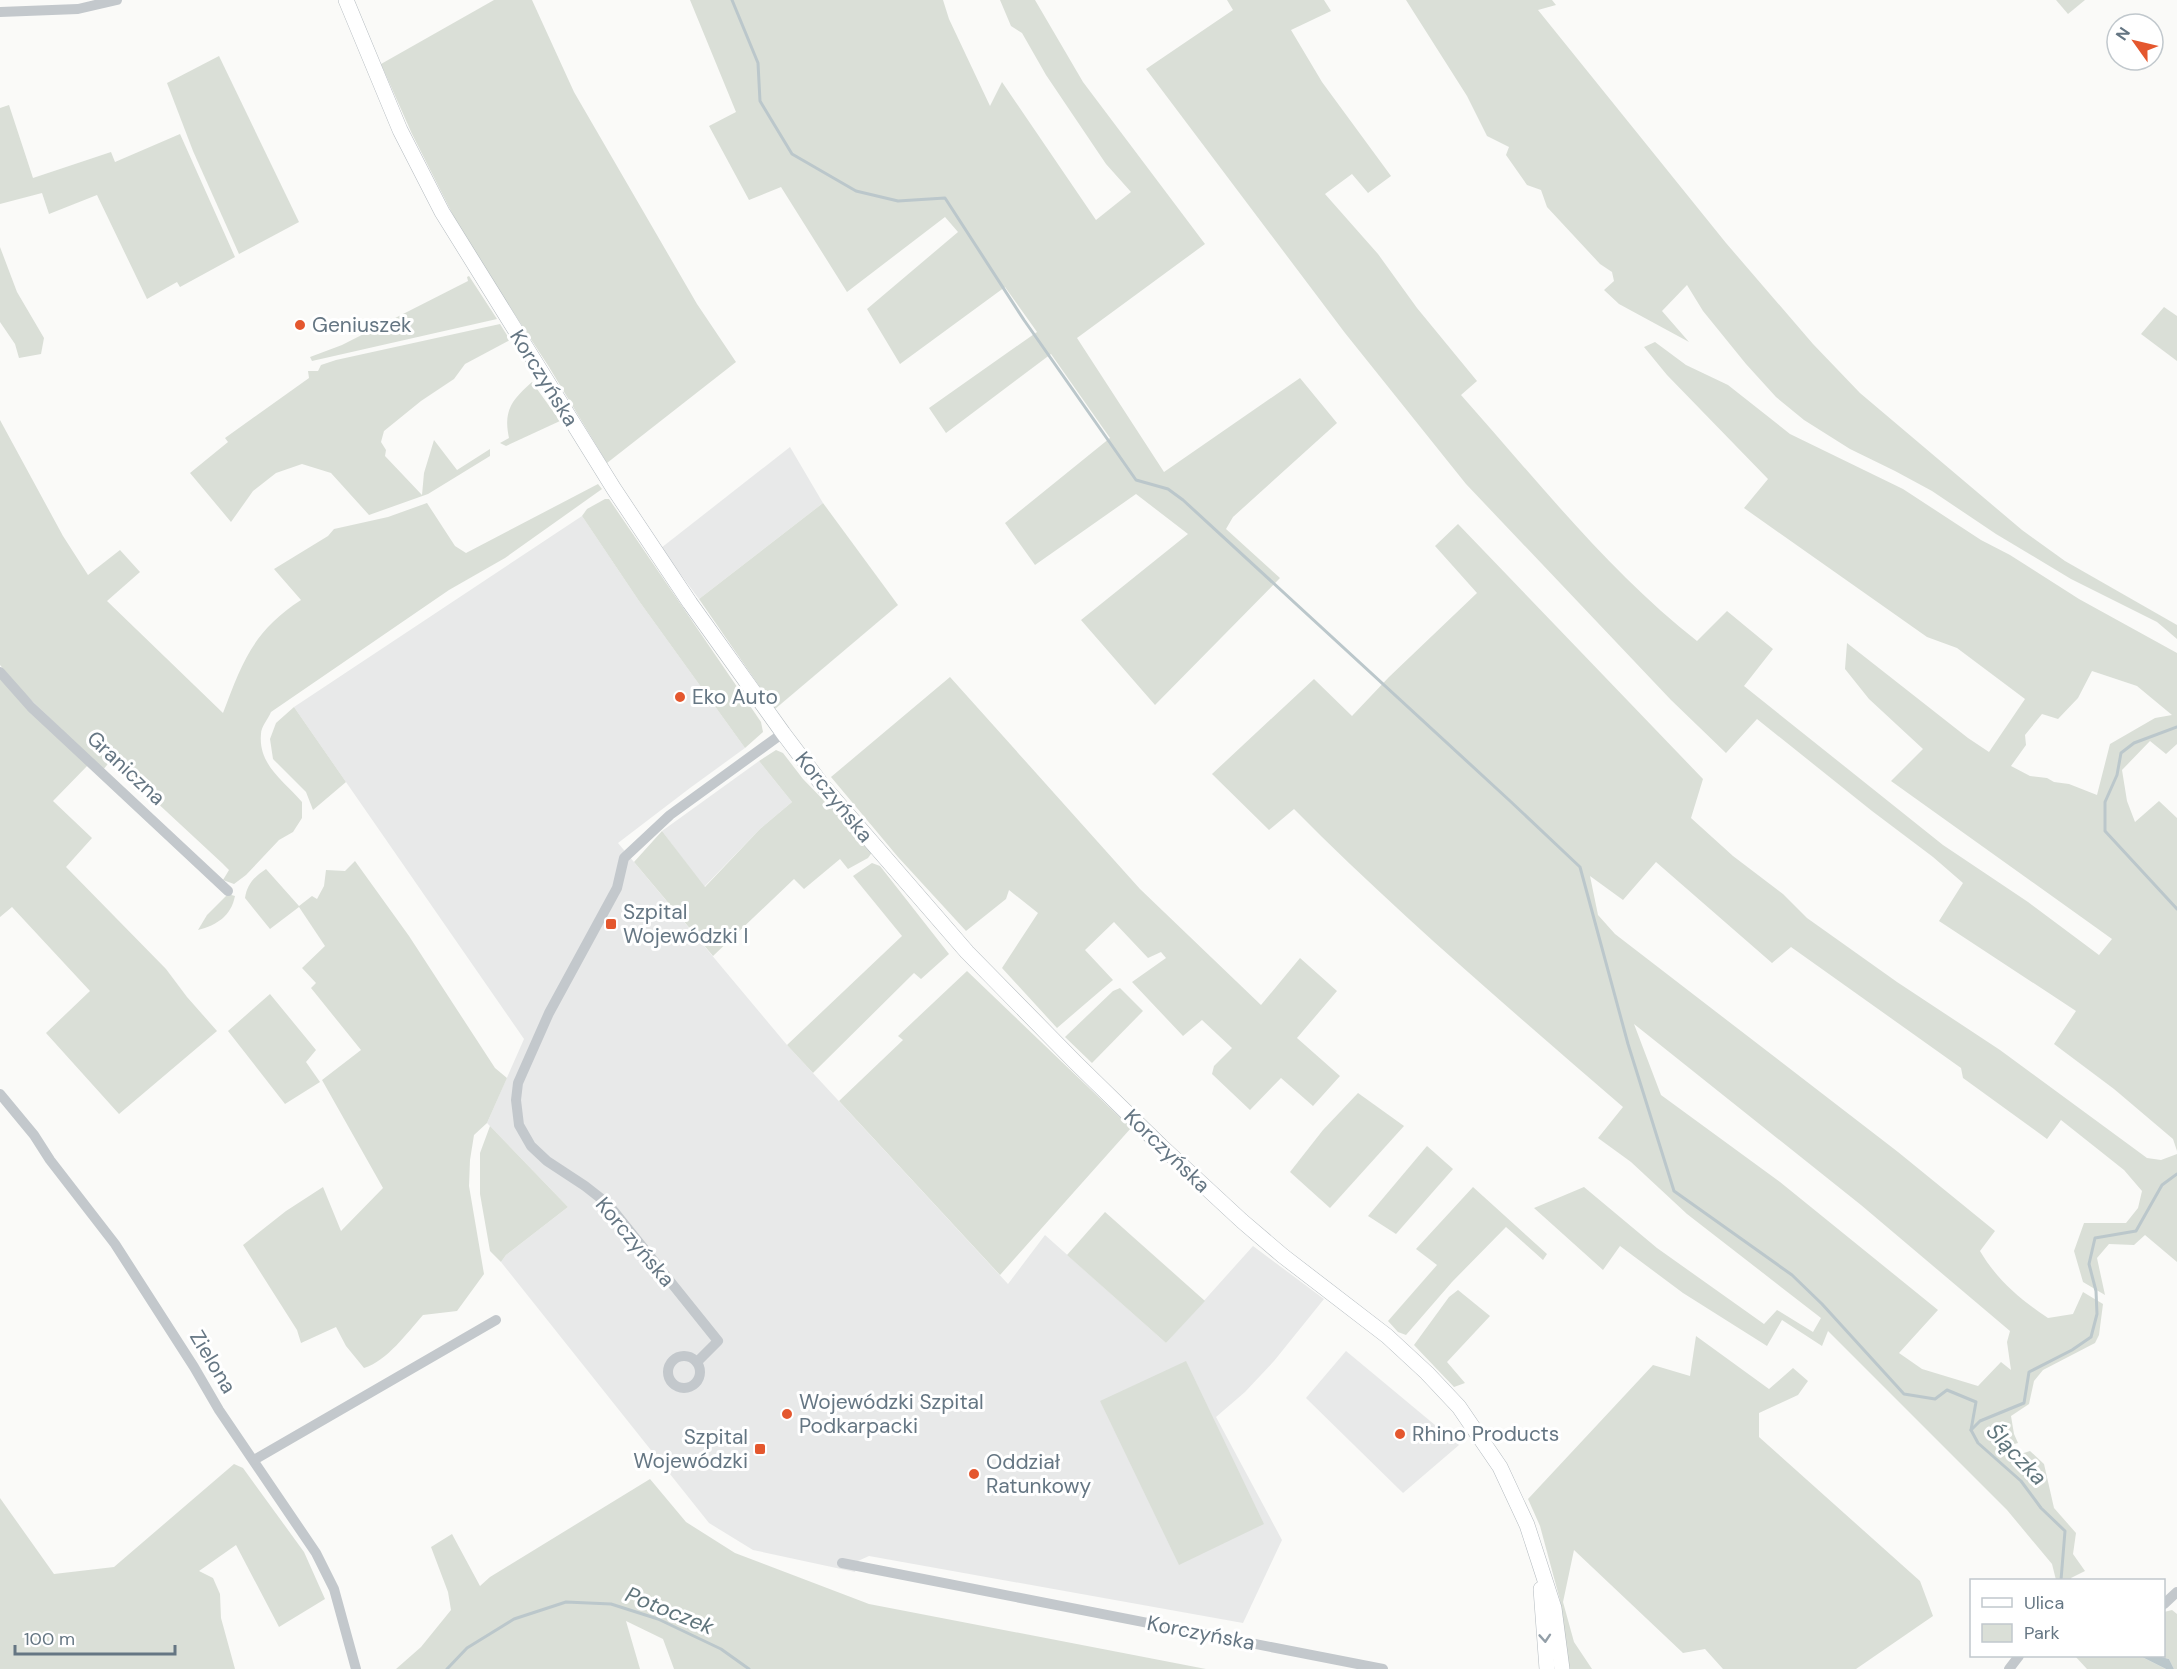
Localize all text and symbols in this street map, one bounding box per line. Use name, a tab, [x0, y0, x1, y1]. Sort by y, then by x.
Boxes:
north arrow	[2105, 12, 2165, 72]
text: N	[2111, 23, 2135, 45]
place label: Geniuszek	[312, 311, 412, 339]
marker: Geniuszek	[293, 318, 307, 332]
street label: Korczyńska	[503, 324, 585, 432]
place label: Eko Auto	[692, 683, 778, 711]
marker: Eko Auto	[673, 690, 687, 704]
street label: Graniczna	[81, 725, 171, 811]
street label: Korczyńska	[789, 746, 879, 848]
place label: Szpital Wojewódzki I	[623, 898, 748, 950]
marker: Szpital Wojewódzki I	[604, 917, 618, 931]
street label: Korczyńska	[1118, 1103, 1216, 1199]
street label: Korczyńska	[589, 1191, 681, 1293]
street label: Zielona	[183, 1325, 243, 1399]
place label: Wojewódzki Szpital Podkarpacki	[799, 1388, 984, 1440]
marker: Wojewódzki Szpital Podkarpacki	[780, 1407, 794, 1421]
water label: Ślączka	[1980, 1417, 2053, 1492]
place label: Rhino Products	[1412, 1420, 1559, 1448]
place label: Szpital Wojewódzki	[633, 1423, 748, 1475]
marker: Rhino Products	[1393, 1427, 1407, 1441]
marker: Szpital Wojewódzki	[753, 1442, 767, 1456]
place label: Oddział Ratunkowy	[986, 1448, 1092, 1500]
marker: Oddział Ratunkowy	[967, 1467, 981, 1481]
legend	[1970, 1579, 2165, 1657]
water label: Potoczek	[621, 1580, 719, 1642]
text: Ulica	[2024, 1591, 2064, 1615]
street label: Korczyńska	[1145, 1609, 1257, 1657]
scale bar	[15, 1618, 176, 1656]
text: Park	[2024, 1621, 2060, 1645]
text: 100 m	[24, 1627, 75, 1651]
one-way arrow	[1538, 1633, 1551, 1642]

